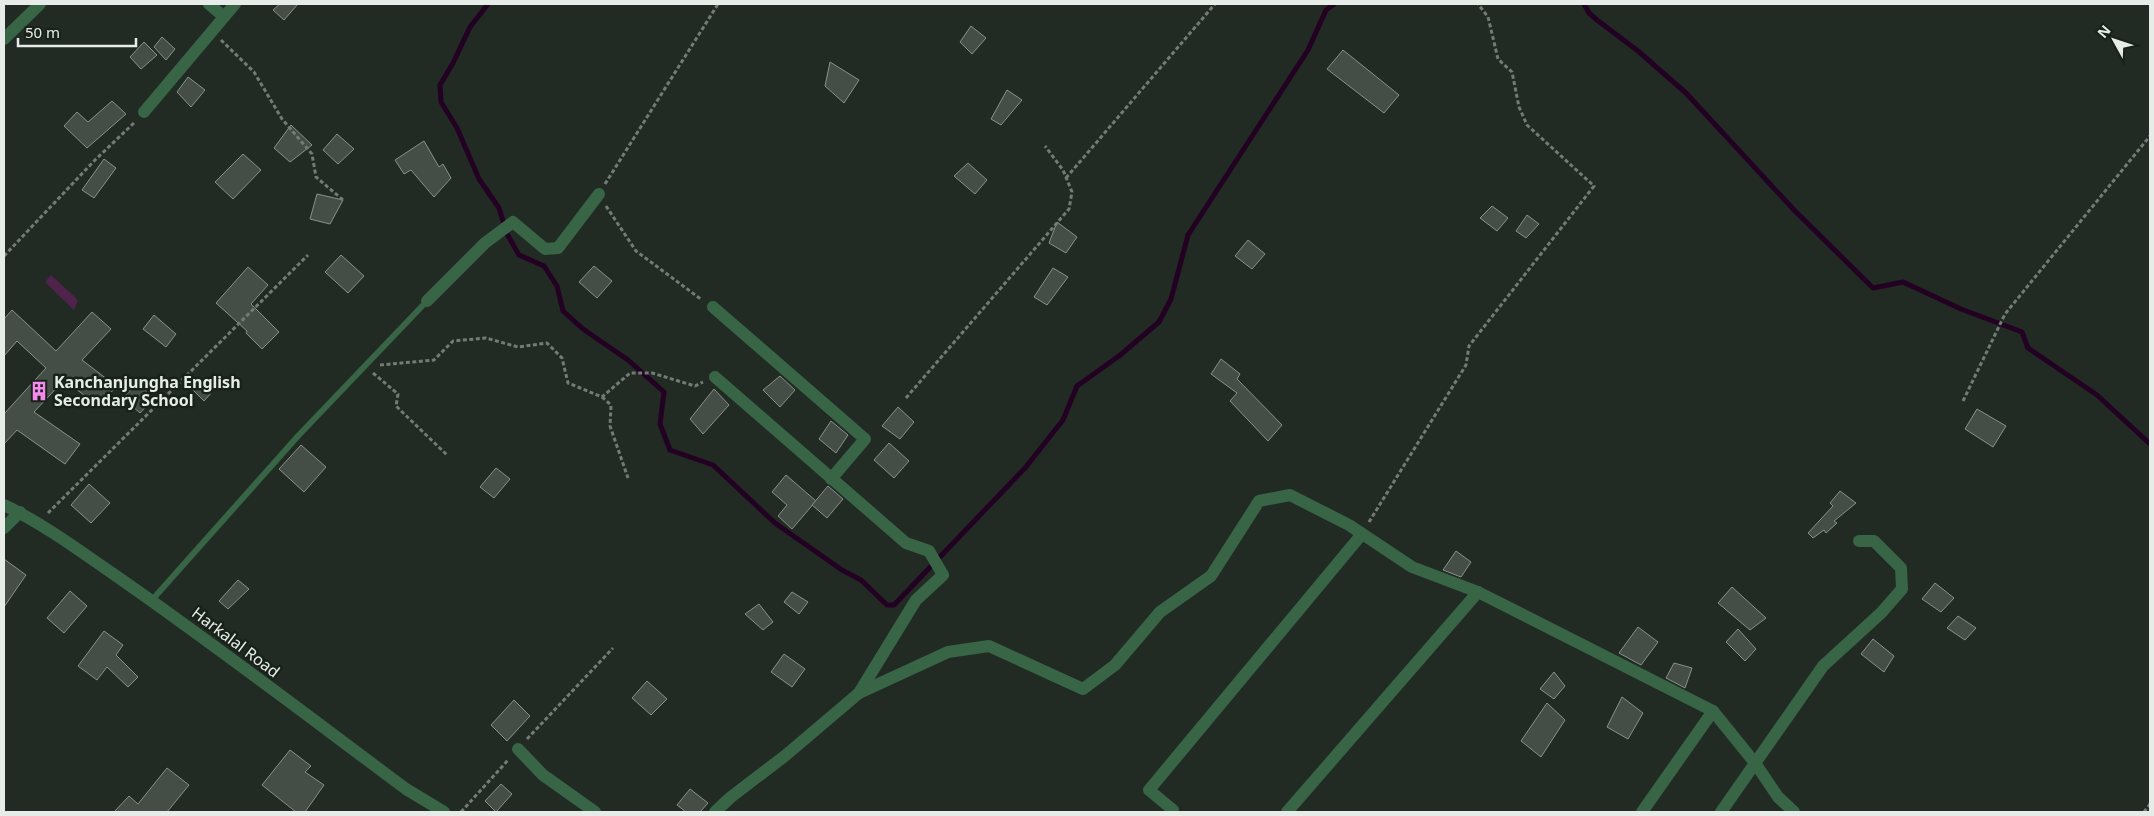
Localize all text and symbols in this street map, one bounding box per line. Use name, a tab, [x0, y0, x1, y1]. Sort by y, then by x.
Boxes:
scale bar	[18, 15, 135, 47]
north arrow	[2089, 15, 2139, 65]
text: N	[2093, 21, 2115, 42]
text: 50 m	[25, 22, 60, 42]
place label: Kanchanjungha English Secondary School	[54, 371, 241, 411]
building icon: Kanchanjungha English Secondary School	[28, 380, 50, 402]
street label: Harkalal Road	[188, 602, 284, 682]

